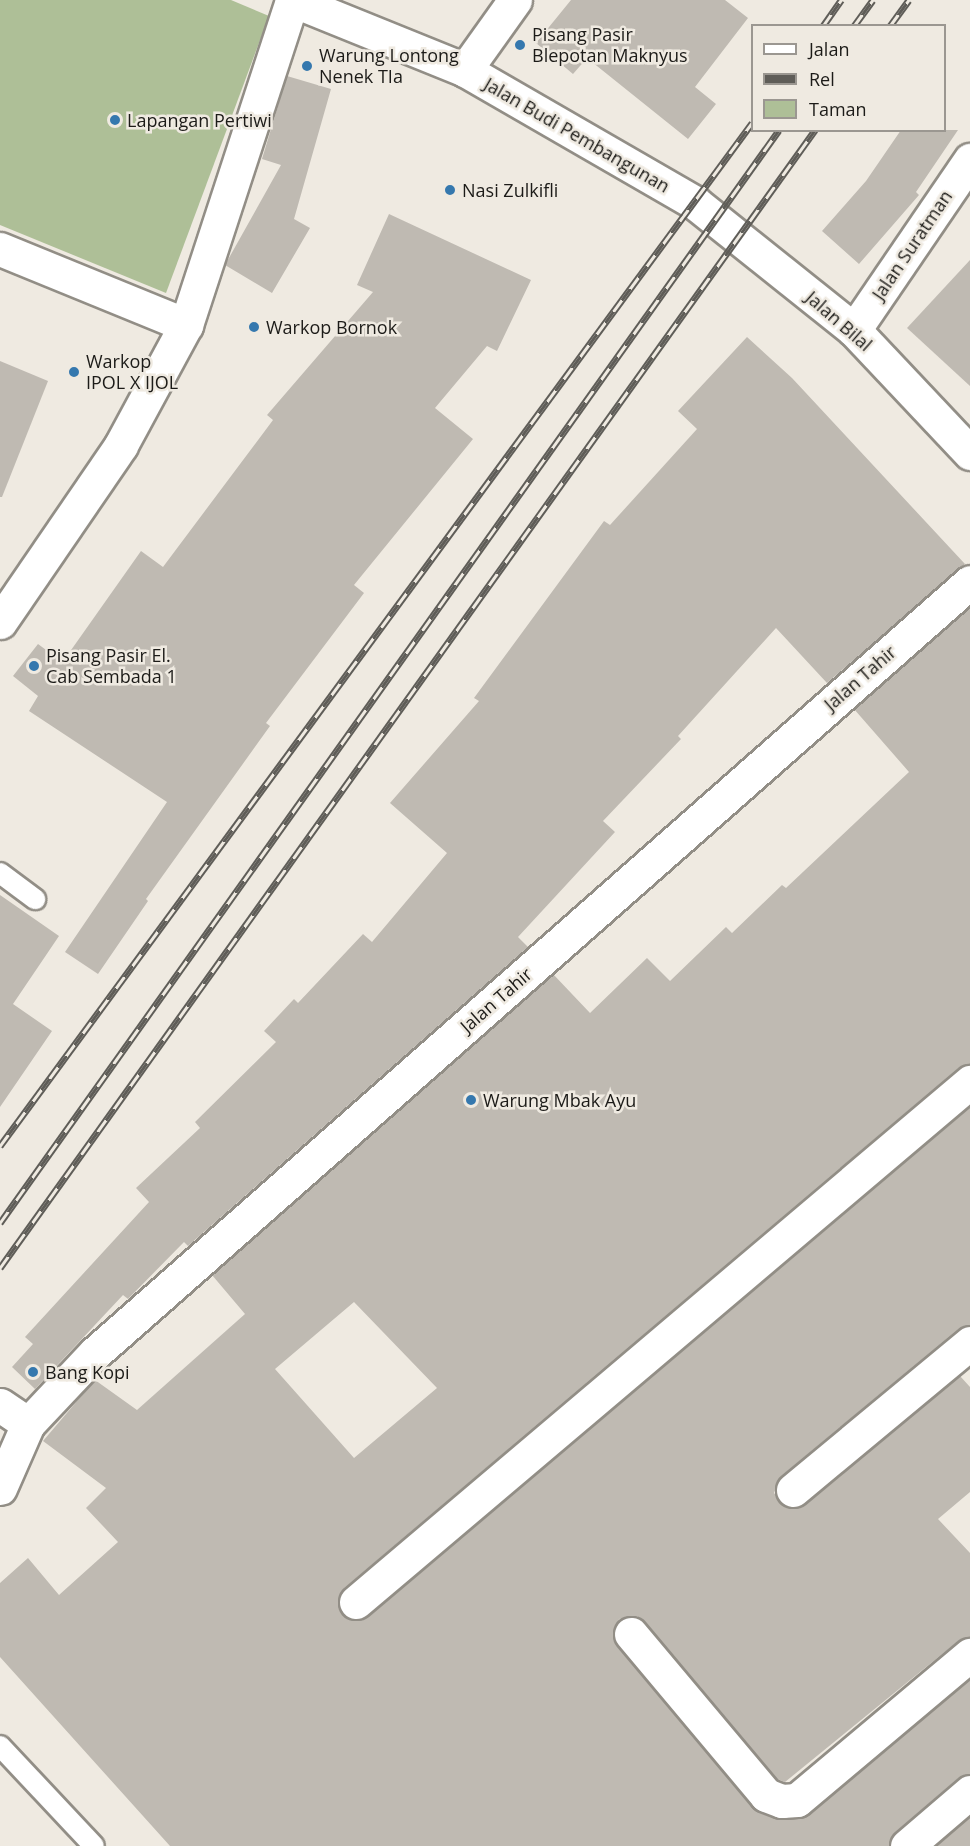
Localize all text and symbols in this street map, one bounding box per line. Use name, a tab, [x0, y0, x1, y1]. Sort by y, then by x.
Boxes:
place label: Pisang Pasir Blepotan Maknyus	[532, 24, 688, 66]
legend	[751, 24, 946, 132]
text: Jalan	[809, 37, 849, 61]
marker: Pisang Pasir Blepotan Maknyus	[513, 38, 527, 52]
place label: Warung Lontong Nenek TIa	[319, 45, 459, 88]
marker: Warung Lontong Nenek TIa	[300, 59, 314, 73]
text: Rel	[809, 67, 835, 91]
street label: Jalan Budi Pembangunan	[480, 73, 674, 197]
text: Taman	[809, 97, 867, 121]
place label: Lapangan Pertiwi	[127, 109, 272, 131]
marker: Lapangan Pertiwi	[108, 113, 122, 127]
place label: Nasi Zulkifli	[462, 179, 558, 201]
marker: Nasi Zulkifli	[443, 183, 457, 197]
street label: Jalan Suratman	[867, 186, 957, 304]
street label: Jalan Bilal	[802, 286, 876, 356]
place label: Warkop Bornok	[266, 316, 397, 338]
marker: Warkop Bornok	[247, 320, 261, 334]
place label: Warkop IPOL X IJOL	[86, 351, 178, 394]
marker: Warkop IPOL X IJOL	[67, 365, 81, 379]
street label: Jalan Tahir	[820, 641, 900, 715]
place label: Pisang Pasir El. Cab Sembada 1	[46, 645, 177, 688]
marker: Pisang Pasir El. Cab Sembada 1	[27, 659, 41, 673]
street label: Jalan Tahir	[456, 963, 536, 1037]
place label: Warung Mbak Ayu	[483, 1089, 636, 1111]
marker: Warung Mbak Ayu	[464, 1093, 478, 1107]
place label: Bang Kopi	[45, 1361, 130, 1383]
marker: Bang Kopi	[26, 1365, 40, 1379]

